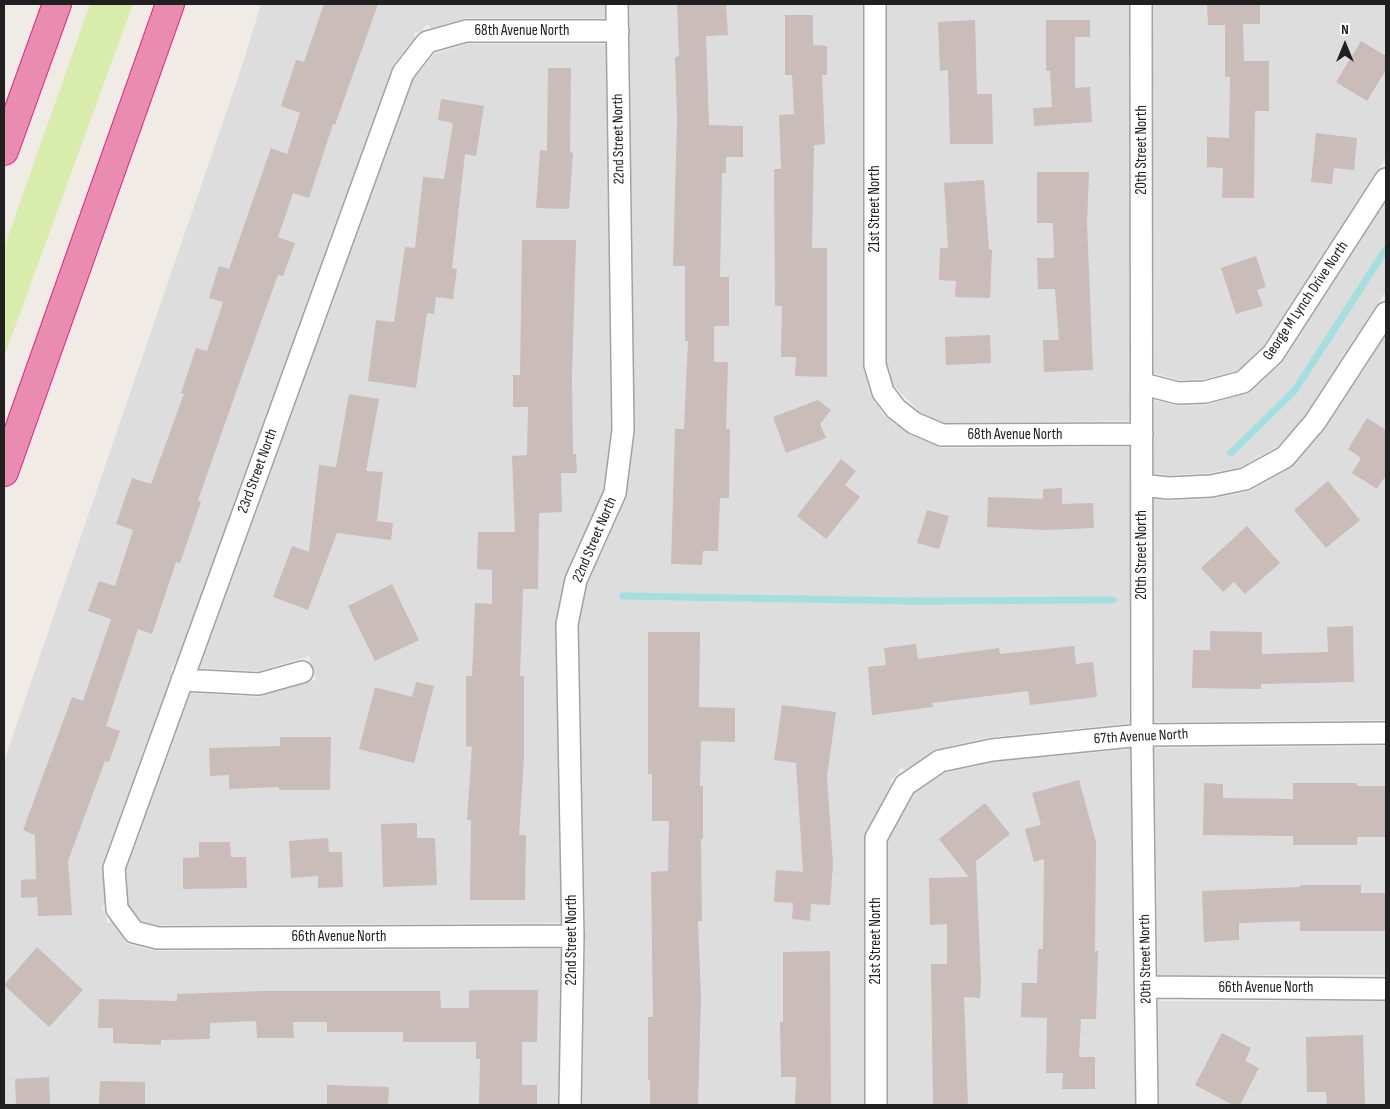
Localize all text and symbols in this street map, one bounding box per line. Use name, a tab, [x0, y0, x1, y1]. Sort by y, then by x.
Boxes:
north arrow	[1320, 20, 1370, 70]
text: N	[1341, 21, 1349, 38]
street label: 68th Avenue North	[475, 22, 569, 40]
street label: 22nd Street North	[609, 93, 629, 185]
street label: 20th Street North	[1133, 105, 1151, 195]
street label: 21st Street North	[866, 165, 884, 253]
street label: George M Lynch Drive North	[1260, 238, 1352, 364]
street label: 23rd Street North	[234, 426, 282, 516]
street label: 68th Avenue North	[968, 426, 1062, 444]
street label: 22nd Street North	[569, 495, 621, 585]
street label: 20th Street North	[1133, 510, 1151, 600]
street label: 67th Avenue North	[1093, 726, 1189, 748]
street label: 22nd Street North	[563, 895, 581, 985]
street label: 21st Street North	[867, 897, 885, 985]
street label: 20th Street North	[1136, 914, 1156, 1004]
street label: 66th Avenue North	[292, 928, 386, 946]
street label: 66th Avenue North	[1219, 979, 1313, 997]

